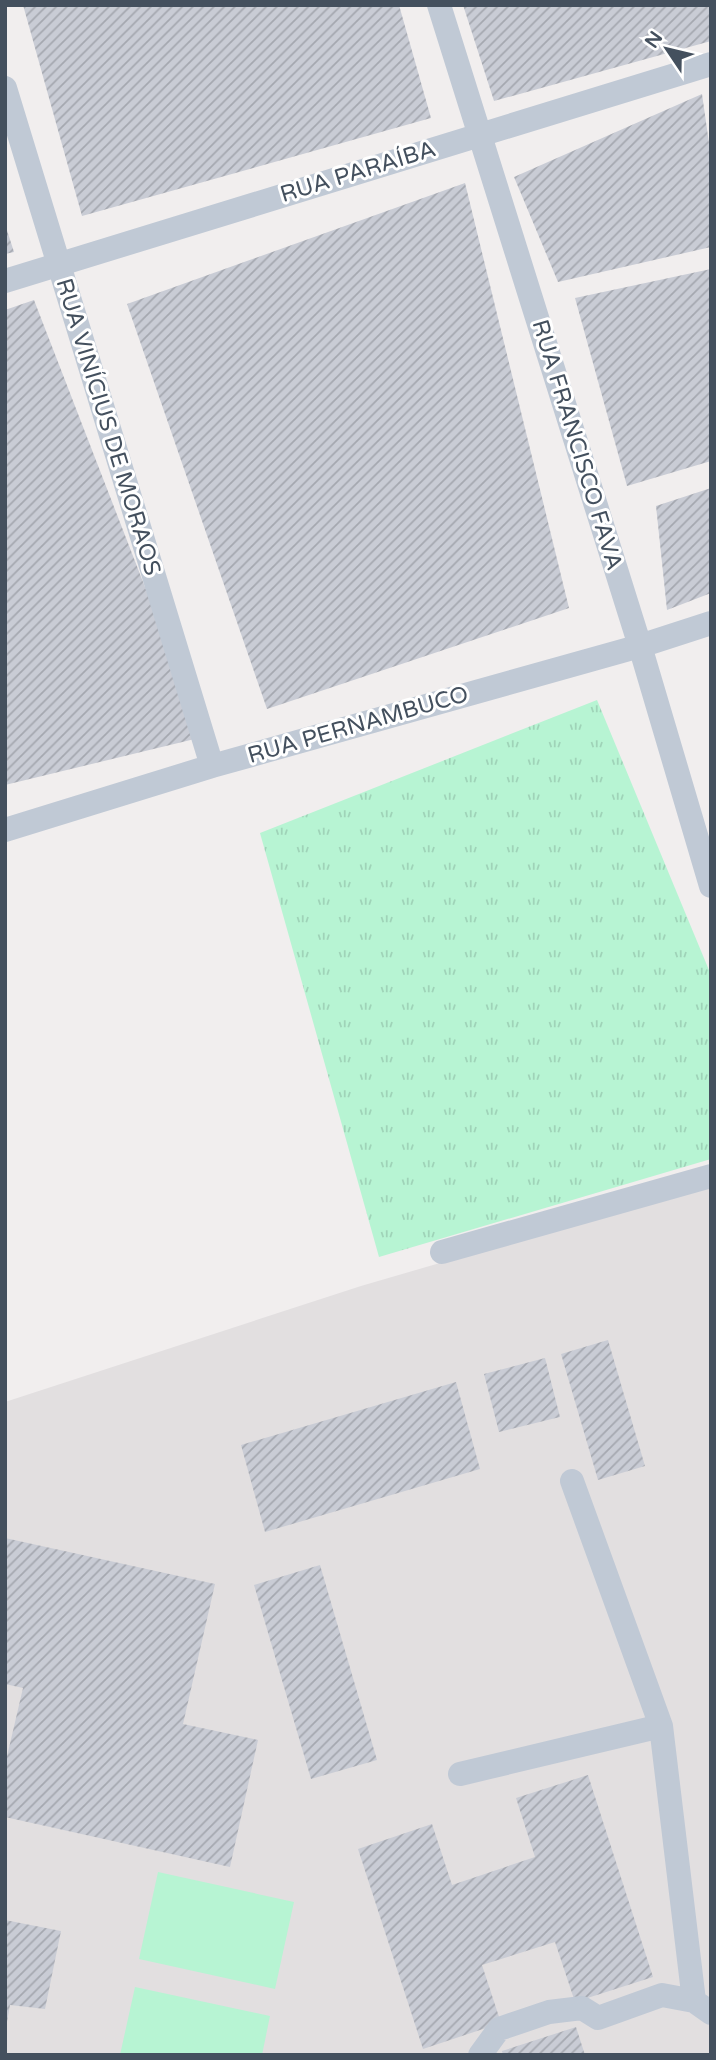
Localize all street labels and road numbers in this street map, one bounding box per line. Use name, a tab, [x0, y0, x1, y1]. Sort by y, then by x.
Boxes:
street label: RUA PARAÍBA	[277, 135, 439, 209]
street label: RUA VINÍCIUS DE MORAOS	[49, 275, 167, 579]
street label: RUA FRANCISCO FAVA	[526, 316, 628, 574]
street label: RUA PERNAMBUCO	[244, 680, 472, 770]

